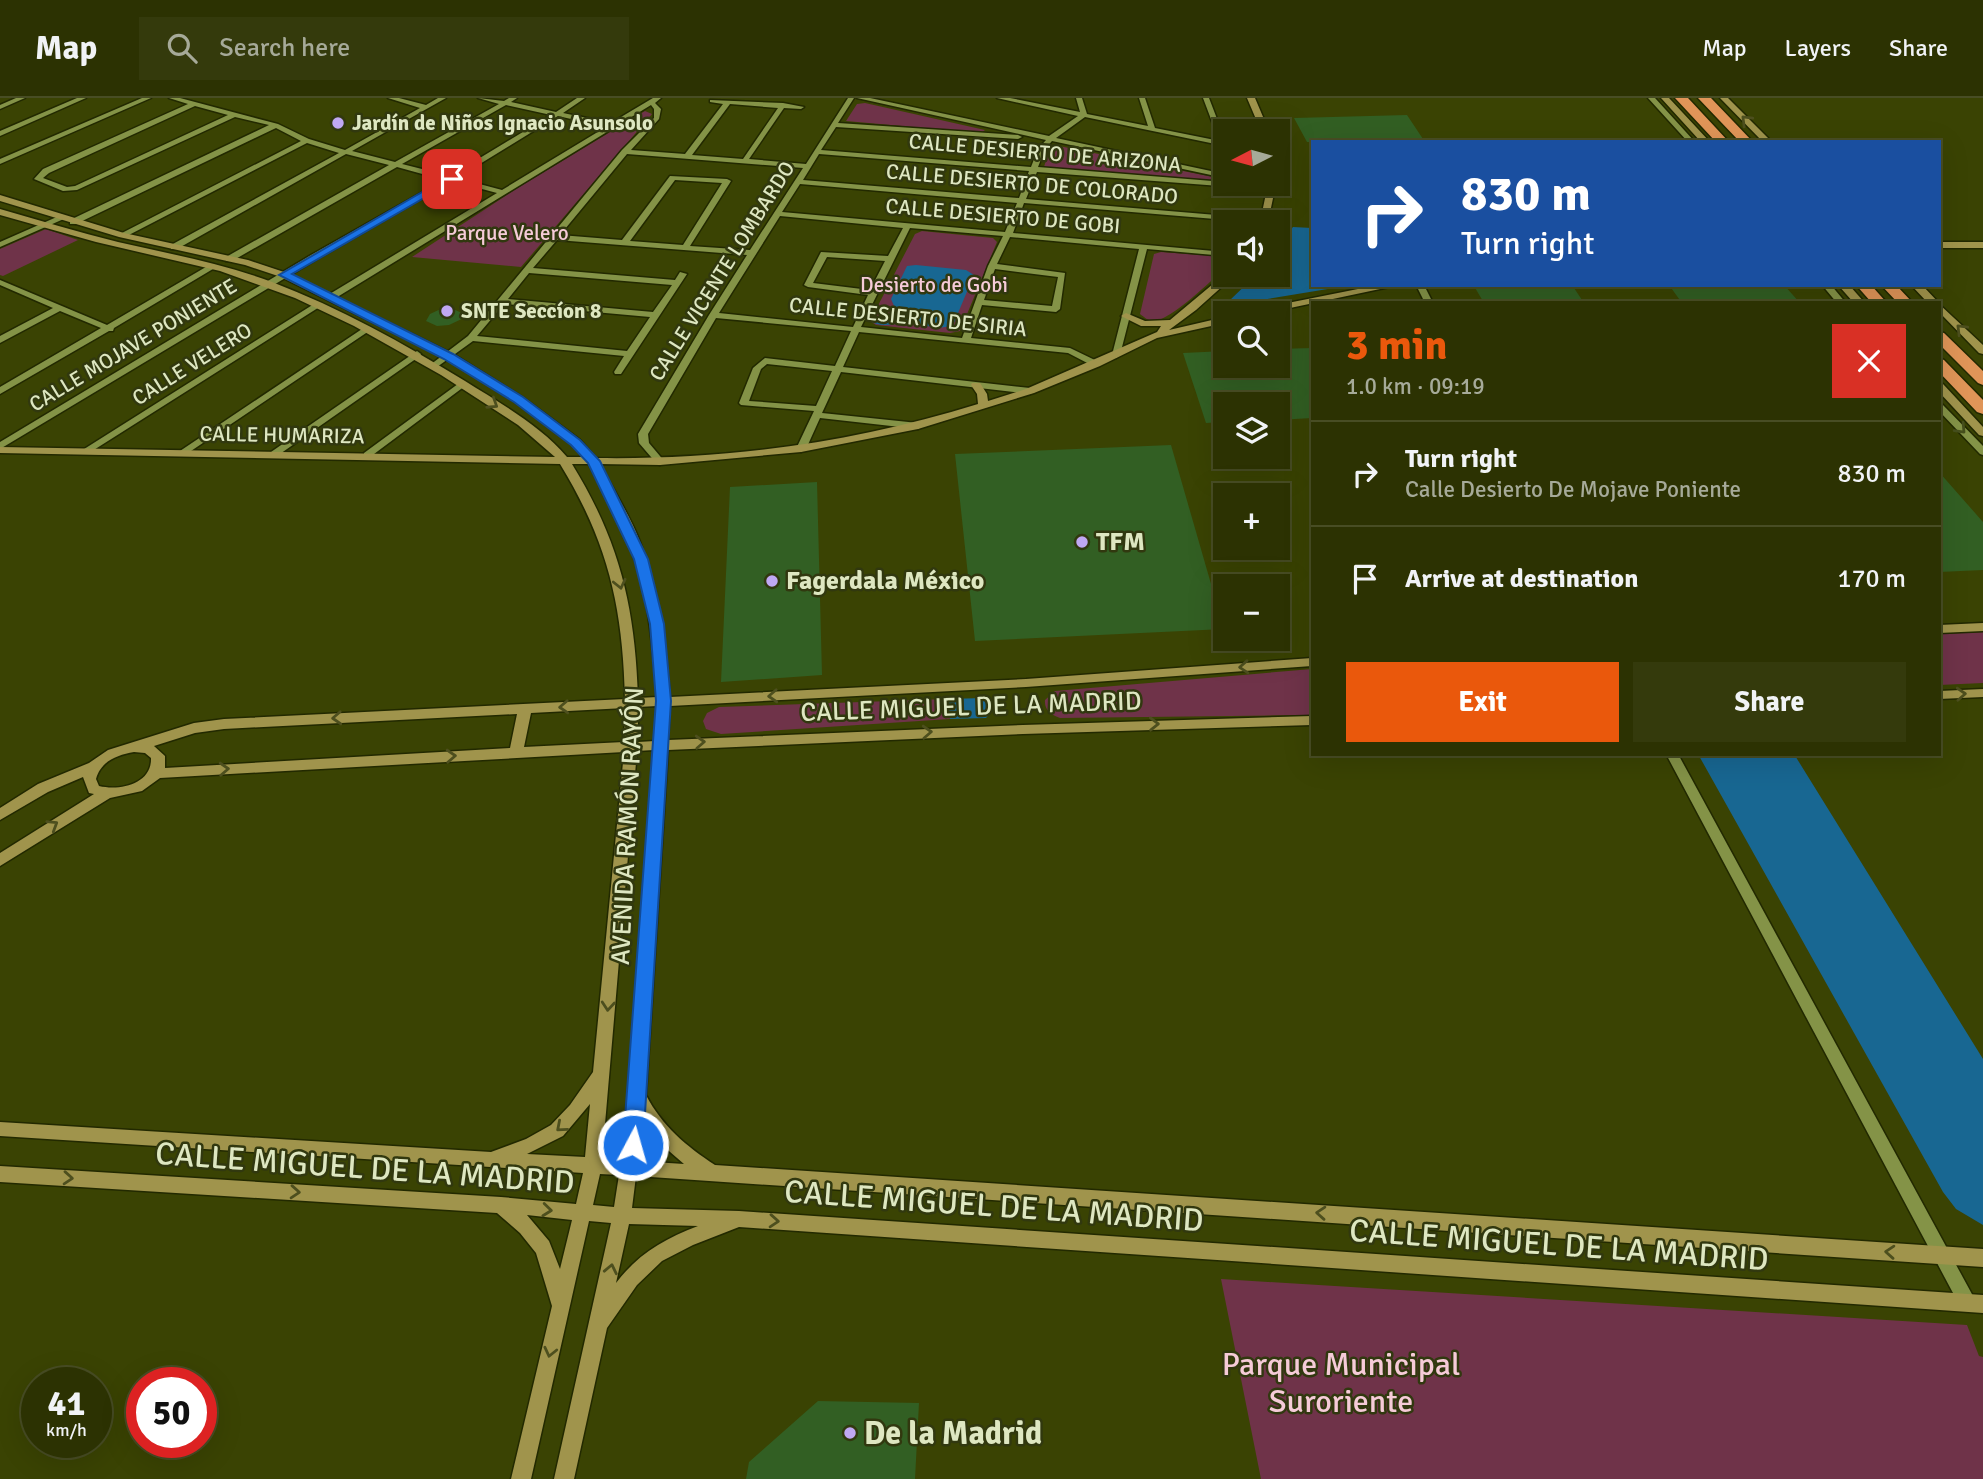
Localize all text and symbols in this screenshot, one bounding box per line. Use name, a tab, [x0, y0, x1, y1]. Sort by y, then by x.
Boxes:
search box	[139, 17, 629, 80]
text: Map	[35, 28, 97, 69]
icon: search	[163, 29, 201, 67]
text: Search here	[219, 32, 350, 64]
text: Map	[1702, 33, 1747, 63]
text: Layers	[1785, 33, 1851, 63]
text: Share	[1889, 33, 1948, 63]
place label: Jardín de Niños Ignacio Asunsolo	[352, 110, 653, 136]
marker: Jardín de Niños Ignacio Asunsolo	[330, 115, 346, 131]
one-way arrow	[1742, 116, 1754, 128]
north arrow	[1213, 119, 1290, 196]
map controls	[1213, 119, 1290, 651]
street label: CALLE DESIERTO DE ARIZONA	[908, 128, 1182, 178]
pin	[422, 149, 482, 209]
street label: CALLE VICENTE LOMBARDO	[644, 156, 800, 386]
street label: CALLE DESIERTO DE COLORADO	[885, 158, 1179, 210]
icon: arrive	[433, 160, 471, 198]
text: 830 m	[1461, 164, 1591, 224]
icon: right	[1346, 168, 1437, 259]
street label: CALLE DESIERTO DE GOBI	[885, 193, 1121, 239]
button: sound	[1213, 210, 1290, 287]
park label: Parque Velero	[445, 220, 569, 246]
text: Turn right	[1461, 224, 1594, 263]
park label: Desierto de Gobi	[860, 272, 1008, 298]
street label: CALLE MOJAVE PONIENTE	[24, 273, 242, 417]
street label: CALLE DESIERTO DE SIRIA	[788, 292, 1028, 342]
place label: SNTE Seccíon 8	[461, 298, 601, 324]
button: search	[1213, 301, 1290, 378]
marker: SNTE Seccíon 8	[439, 303, 455, 319]
street label: CALLE VELERO	[127, 317, 257, 411]
text: 3 min	[1346, 320, 1447, 371]
button: close	[1832, 324, 1906, 398]
one-way arrow	[1956, 325, 1969, 338]
text: 1.0 km · 09:19	[1346, 372, 1485, 401]
button: layers	[1213, 392, 1290, 469]
one-way arrow	[486, 396, 499, 409]
street label: CALLE HUMARIZA	[199, 421, 365, 449]
one-way arrow	[1953, 421, 1965, 434]
text: Turn right	[1405, 443, 1517, 475]
icon: right	[1346, 455, 1384, 493]
text: 830 m	[1837, 458, 1906, 490]
text: Calle Desierto De Mojave Poniente	[1405, 475, 1741, 504]
button: +	[1213, 483, 1290, 560]
place label: TFM	[1096, 526, 1145, 558]
marker: TFM	[1074, 534, 1090, 550]
icon: arrive	[1346, 560, 1384, 598]
text: Arrive at destination	[1405, 563, 1638, 595]
text: 170 m	[1837, 563, 1906, 595]
place label: Fagerdala México	[786, 565, 984, 597]
marker: Fagerdala México	[764, 573, 780, 589]
button: −	[1213, 574, 1290, 651]
one-way arrow	[612, 578, 627, 590]
one-way arrow	[1239, 659, 1250, 674]
button: Exit	[1346, 662, 1619, 742]
button: Share	[1633, 662, 1906, 742]
street label: CALLE MIGUEL DE LA MADRID	[800, 685, 1142, 729]
street label: AVENIDA RAMÓN RAYÓN	[605, 686, 651, 966]
one-way arrow	[1956, 686, 1967, 701]
one-way arrow	[767, 688, 778, 703]
one-way arrow	[559, 699, 570, 714]
one-way arrow	[331, 710, 342, 725]
one-way arrow	[1149, 717, 1160, 732]
one-way arrow	[922, 725, 933, 740]
one-way arrow	[694, 735, 705, 750]
one-way arrow	[446, 748, 457, 763]
one-way arrow	[219, 762, 230, 777]
one-way arrow	[45, 821, 58, 834]
one-way arrow	[600, 1000, 615, 1012]
position arrow	[596, 1108, 670, 1182]
one-way arrow	[556, 1119, 569, 1131]
street label: CALLE MIGUEL DE LA MADRID	[154, 1134, 576, 1202]
one-way arrow	[63, 1170, 74, 1185]
street label: CALLE MIGUEL DE LA MADRID	[783, 1172, 1205, 1240]
one-way arrow	[290, 1184, 301, 1199]
one-way arrow	[541, 1202, 552, 1217]
one-way arrow	[1315, 1206, 1326, 1221]
street label: CALLE MIGUEL DE LA MADRID	[1348, 1211, 1770, 1279]
one-way arrow	[768, 1214, 779, 1229]
one-way arrow	[1885, 1244, 1896, 1259]
one-way arrow	[602, 1263, 617, 1275]
park label: Parque Municipal Suroriente	[1222, 1345, 1460, 1421]
one-way arrow	[544, 1346, 559, 1358]
speed limit sign: 50	[126, 1367, 217, 1458]
text: 41	[48, 1382, 85, 1425]
place label: De la Madrid	[864, 1414, 1042, 1453]
text: km/h	[46, 1419, 87, 1441]
marker: De la Madrid	[842, 1425, 858, 1441]

